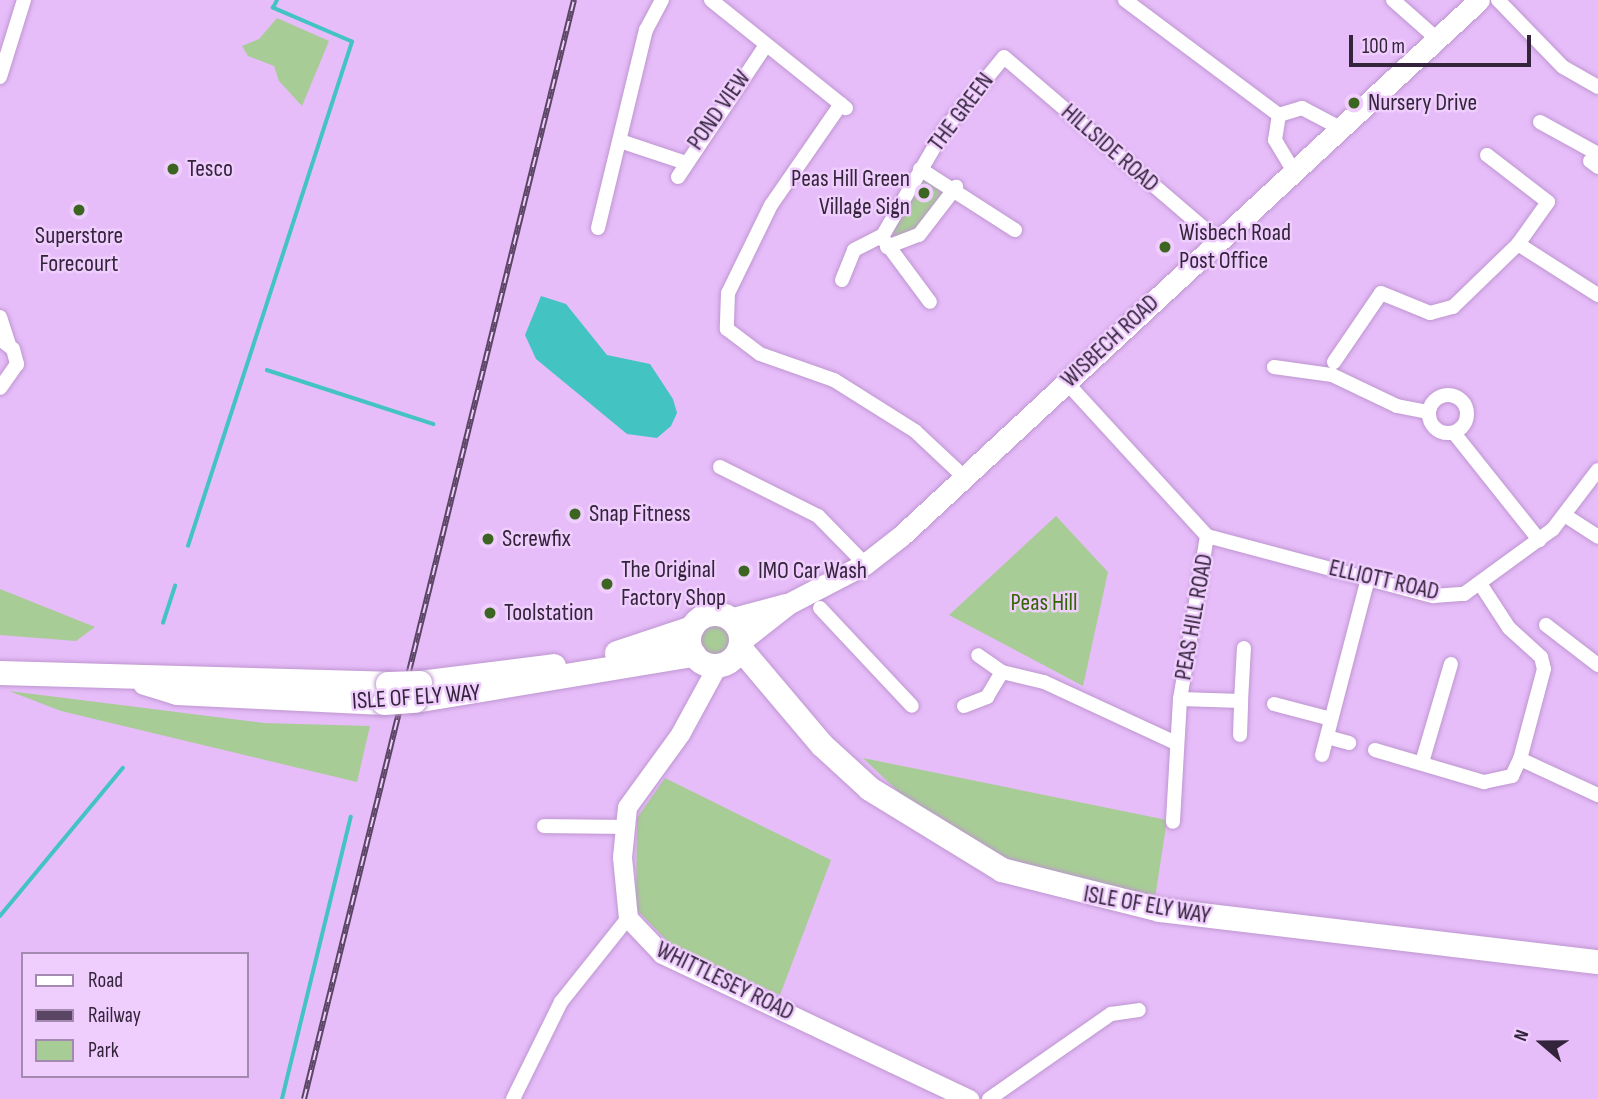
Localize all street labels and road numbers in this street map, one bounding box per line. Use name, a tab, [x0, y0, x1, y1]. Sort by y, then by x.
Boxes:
street label: POND VIEW	[681, 64, 757, 156]
street label: THE GREEN	[922, 67, 1000, 157]
street label: HILLSIDE ROAD	[1055, 98, 1165, 198]
street label: WISBECH ROAD	[1055, 288, 1165, 394]
street label: PEAS HILL ROAD	[1169, 552, 1219, 682]
street label: ELLIOTT ROAD	[1326, 553, 1442, 607]
street label: ISLE OF ELY WAY	[351, 678, 481, 716]
street label: ISLE OF ELY WAY	[1081, 880, 1213, 930]
street label: WHITTLESEY ROAD	[651, 935, 799, 1027]

